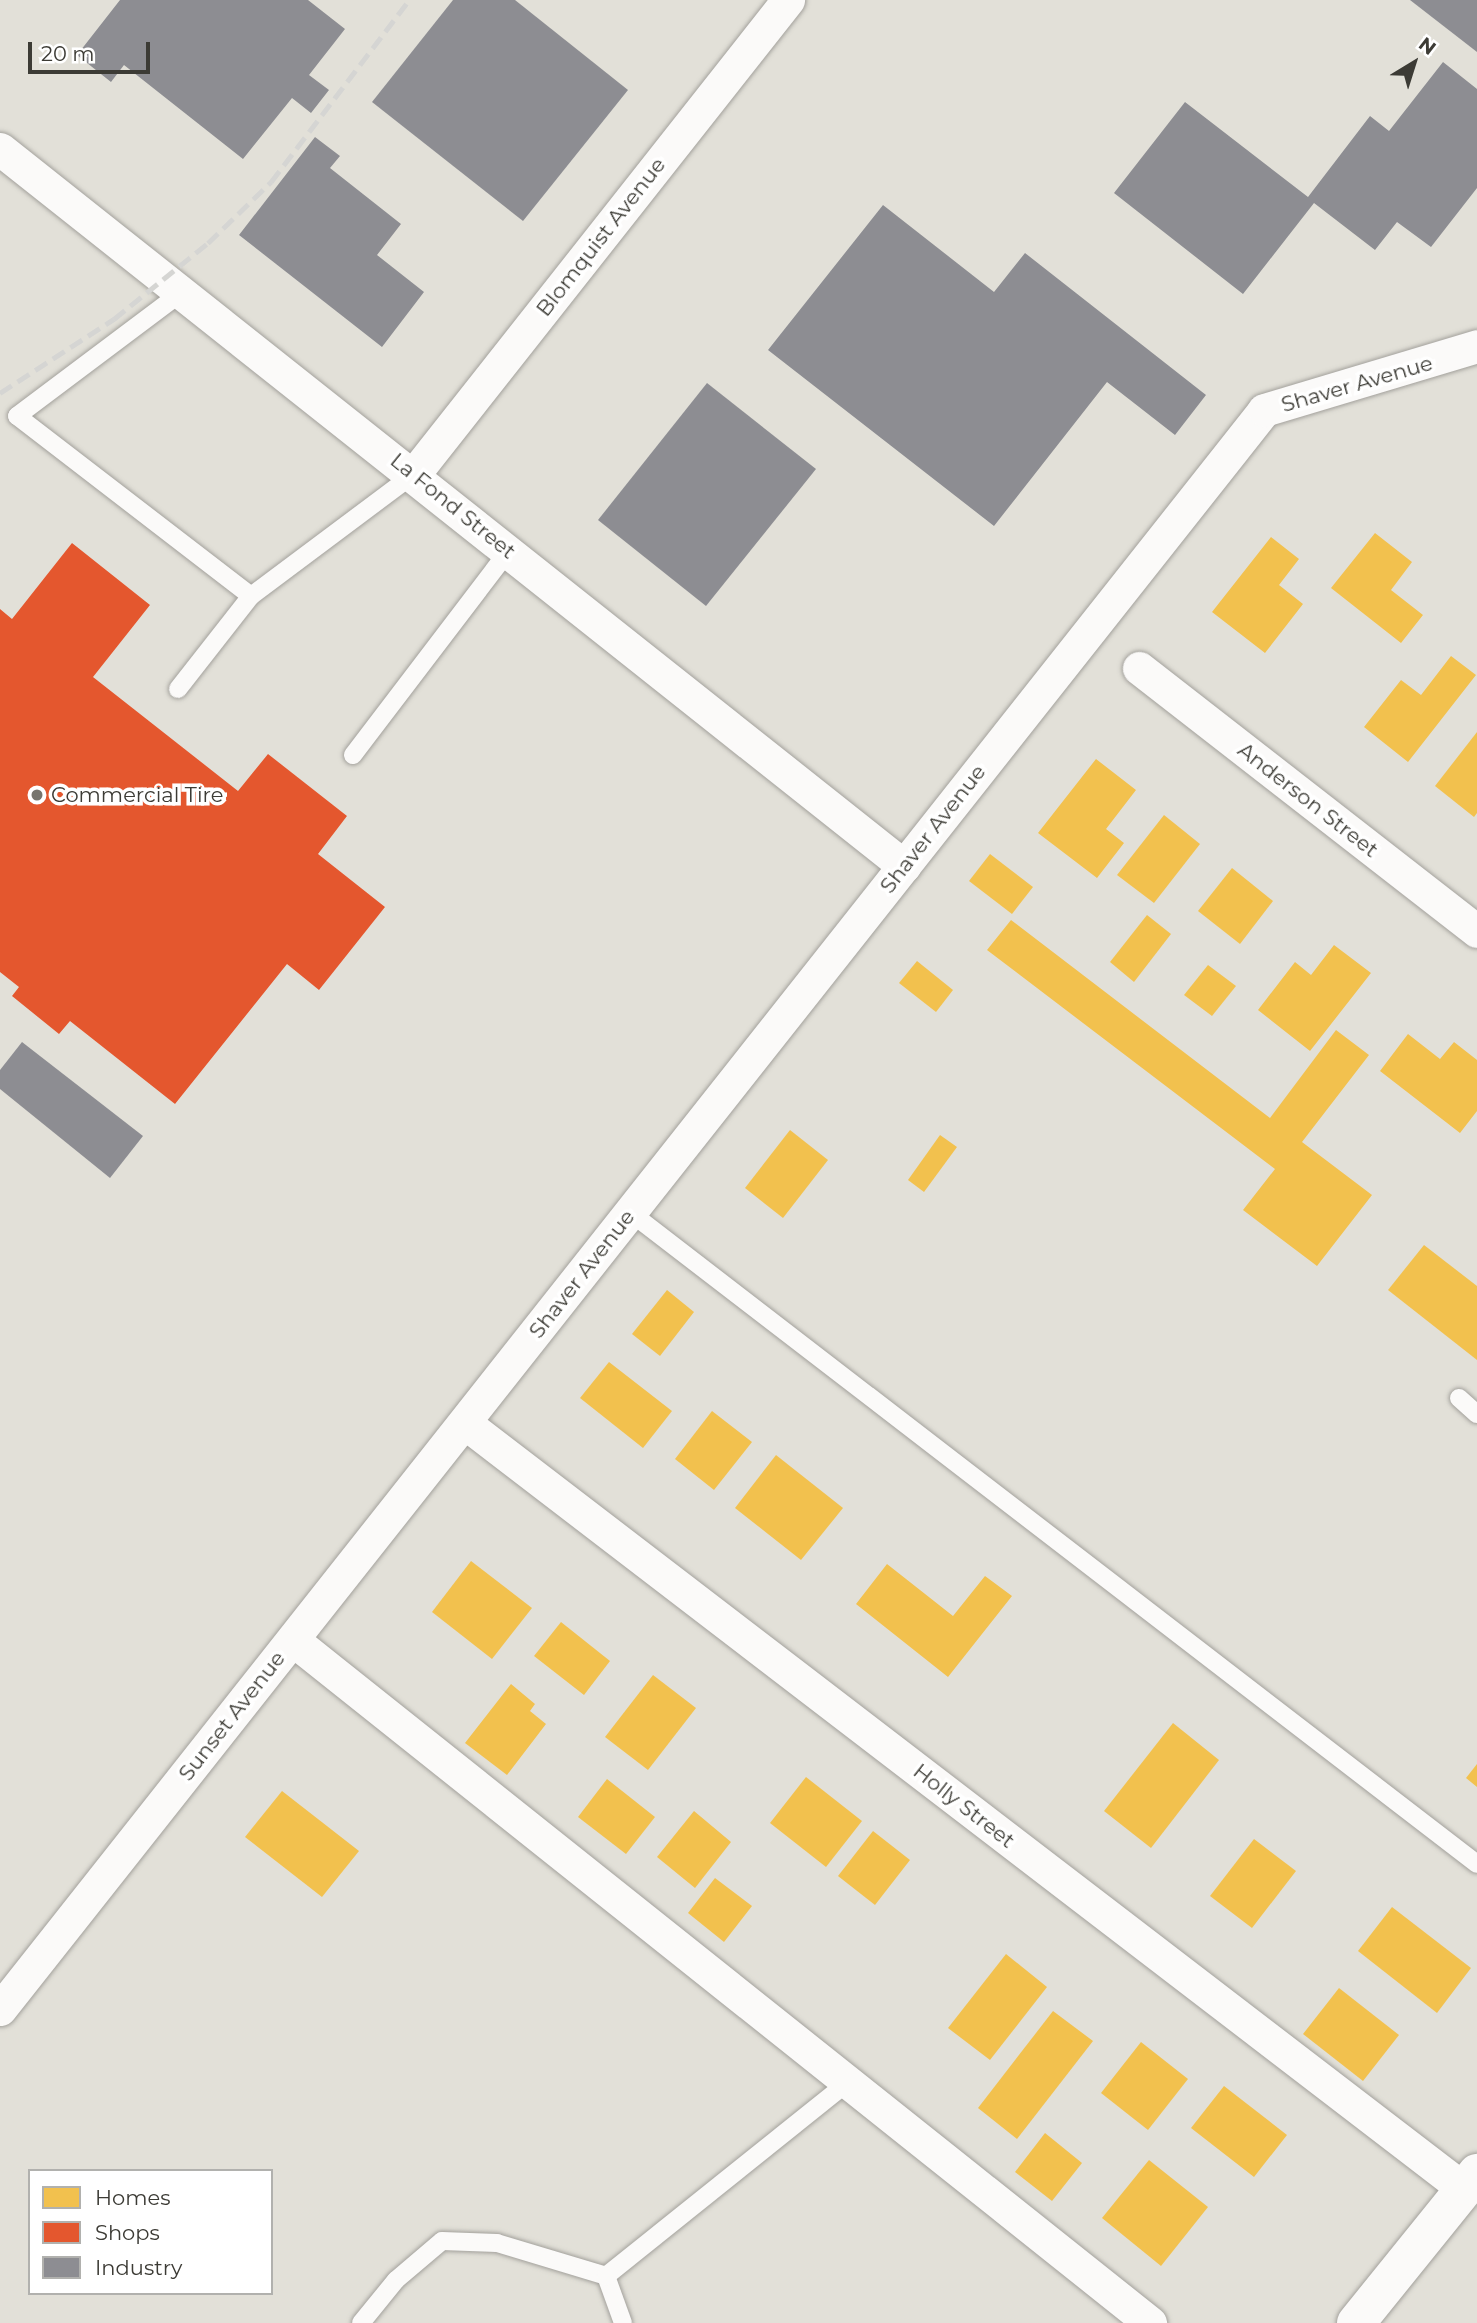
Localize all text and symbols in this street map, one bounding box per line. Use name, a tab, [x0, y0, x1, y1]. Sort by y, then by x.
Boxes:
scale bar	[32, 28, 154, 72]
north arrow	[1379, 28, 1449, 98]
text: N	[1414, 32, 1440, 60]
text: 20 m	[41, 41, 95, 66]
street label: Blomquist Avenue	[531, 153, 671, 321]
street label: Shaver Avenue	[1278, 350, 1436, 418]
street label: La Fond Street	[385, 448, 521, 564]
street label: Anderson Street	[1233, 737, 1383, 863]
street label: Shaver Avenue	[875, 760, 991, 898]
place label: Commercial Tire	[51, 782, 223, 808]
marker: Commercial Tire	[29, 787, 45, 803]
street label: Shaver Avenue	[524, 1205, 640, 1343]
street label: Sunset Avenue	[174, 1646, 290, 1786]
street label: Holly Street	[908, 1759, 1020, 1853]
legend	[28, 2169, 273, 2295]
text: Homes	[95, 2185, 170, 2210]
text: Shops	[95, 2220, 160, 2245]
text: Industry	[95, 2255, 182, 2280]

